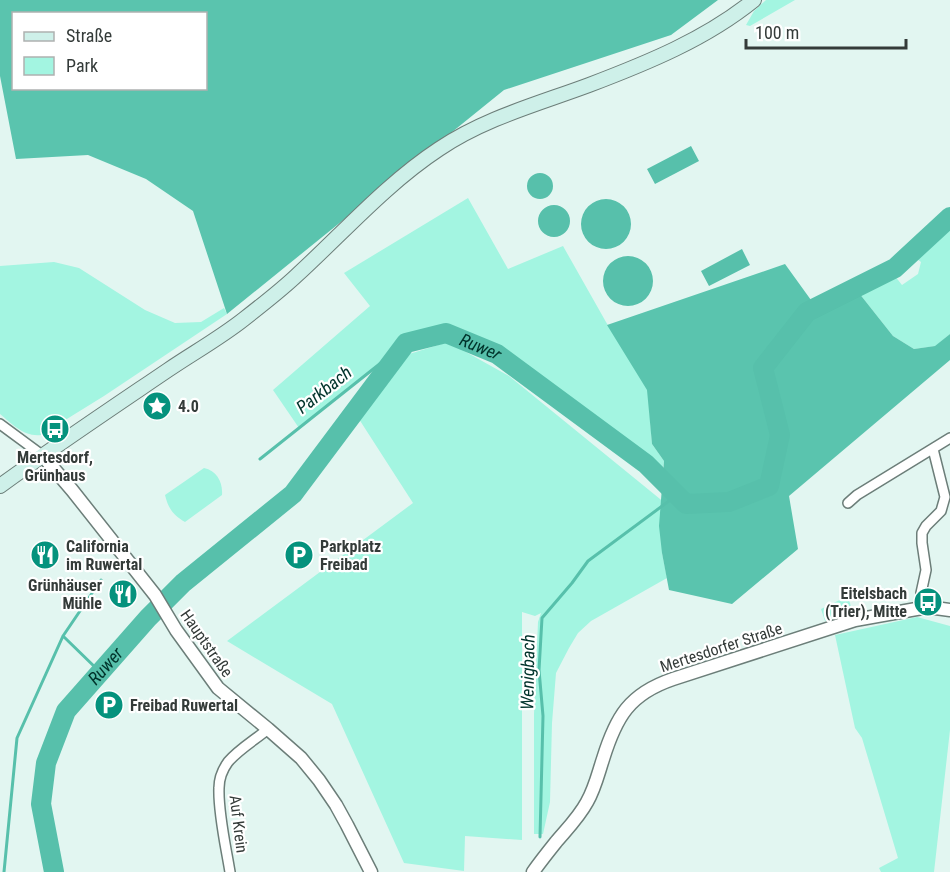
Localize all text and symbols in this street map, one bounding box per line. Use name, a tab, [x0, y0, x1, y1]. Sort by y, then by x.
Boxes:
legend	[12, 12, 207, 90]
scale bar	[746, 12, 906, 50]
text: 100 m	[755, 22, 799, 43]
text: Straße	[66, 25, 112, 46]
text: Park	[66, 55, 98, 76]
water label: Ruwer	[457, 329, 507, 364]
water label: Parkbach	[292, 361, 356, 418]
place icon: 4.0	[141, 390, 173, 422]
place label: 4.0	[178, 397, 199, 416]
bus stop icon: Mertesdorf, Grünhaus	[39, 413, 71, 445]
place label: Mertesdorf, Grünhaus	[17, 448, 93, 485]
place label: California im Ruwertal	[66, 537, 142, 574]
place label: Parkplatz Freibad	[320, 537, 381, 574]
restaurant icon: California im Ruwertal	[29, 539, 61, 571]
parking icon: Parkplatz Freibad	[283, 539, 315, 571]
place label: Grünhäuser Mühle	[28, 576, 102, 613]
restaurant icon: Grünhäuser Mühle	[107, 578, 139, 610]
place label: Eitelsbach (Trier), Mitte	[825, 584, 907, 621]
bus stop icon: Eitelsbach (Trier), Mitte	[912, 586, 944, 618]
street label: Hauptstraße	[176, 606, 237, 681]
street label: Mertesdorfer Straße	[658, 619, 785, 676]
water label: Wenigbach	[516, 634, 539, 710]
water label: Ruwer	[83, 642, 128, 689]
parking icon: Freibad Ruwertal	[93, 689, 125, 721]
place label: Freibad Ruwertal	[130, 696, 238, 715]
street label: Auf Krein	[226, 794, 251, 854]

